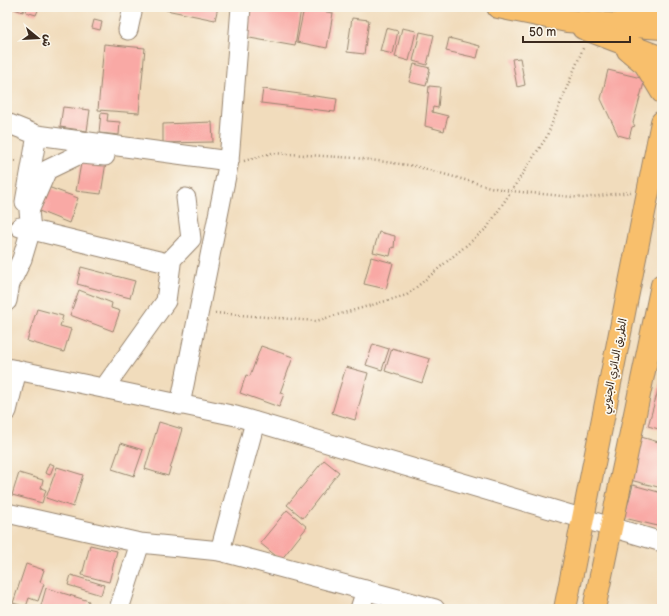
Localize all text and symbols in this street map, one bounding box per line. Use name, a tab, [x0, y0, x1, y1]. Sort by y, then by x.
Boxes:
north arrow	[18, 18, 58, 58]
scale bar	[523, 18, 630, 44]
text: 50 m	[529, 25, 556, 40]
text: ش	[39, 33, 55, 49]
street label: الطريق الدائري الجنوبي	[598, 317, 634, 416]

